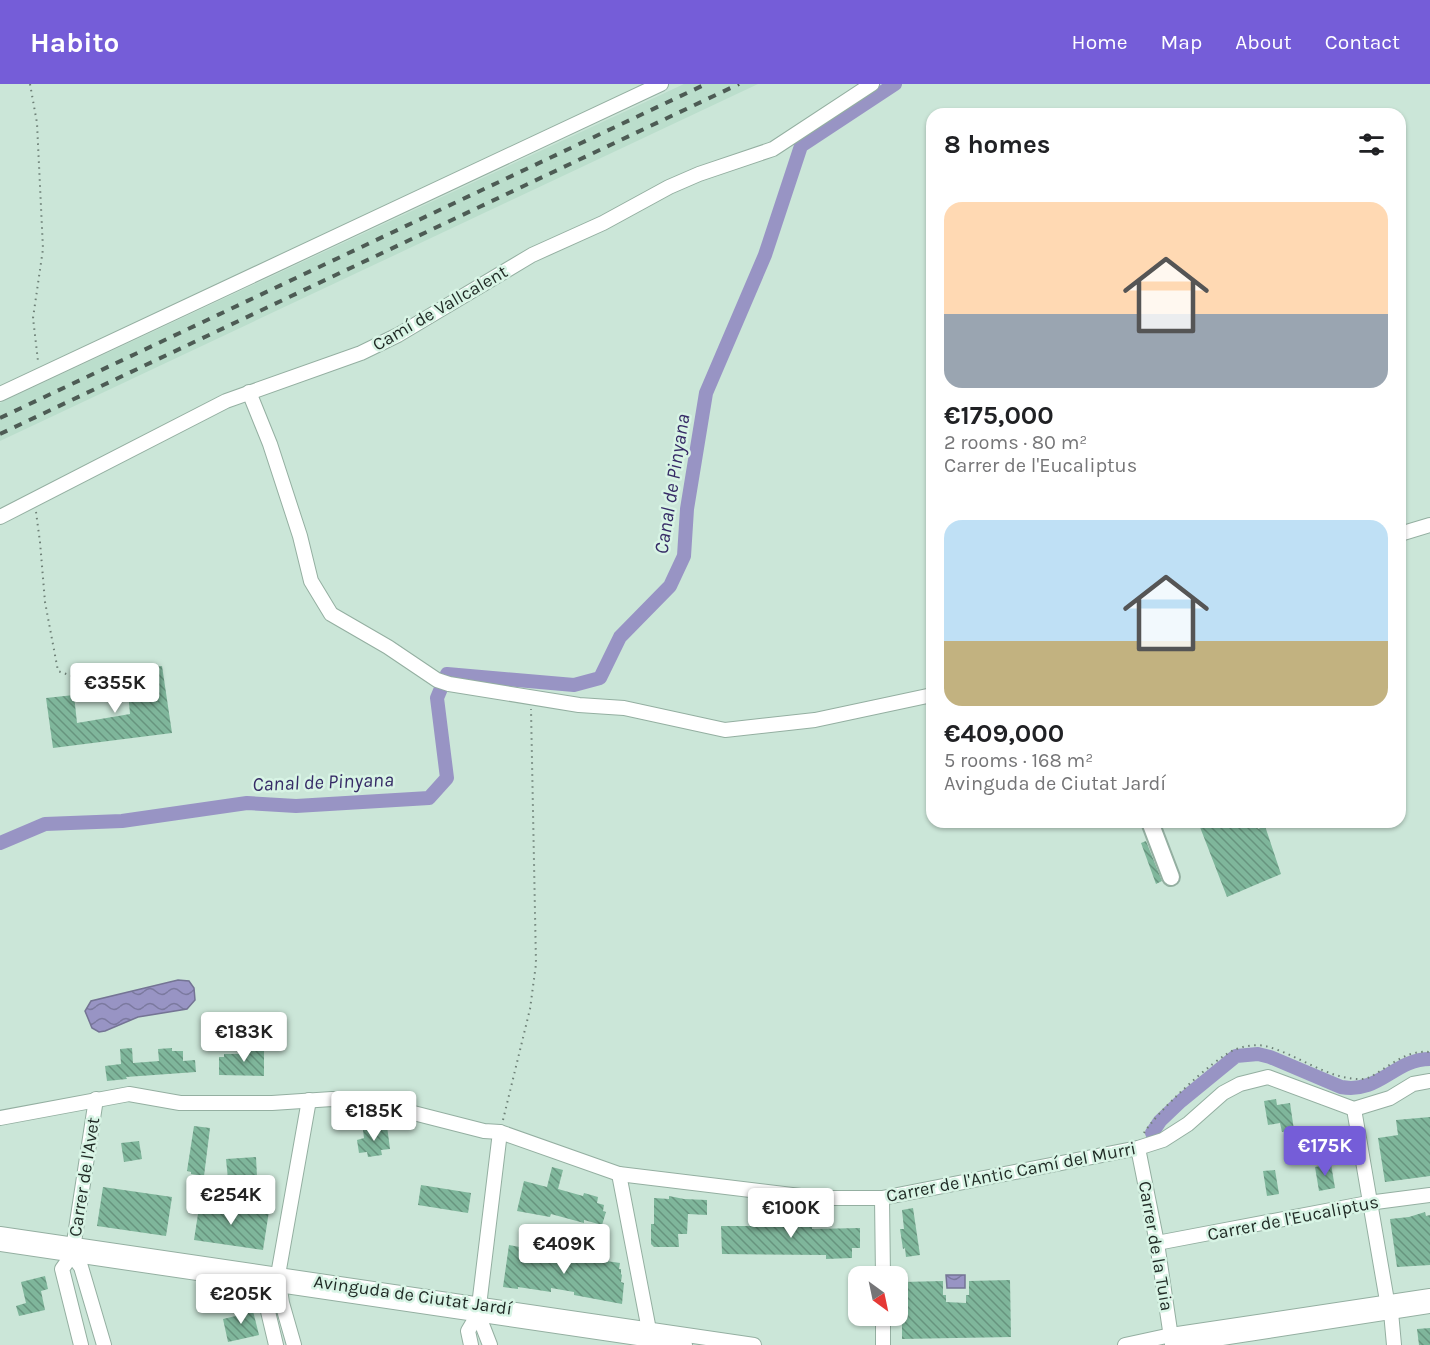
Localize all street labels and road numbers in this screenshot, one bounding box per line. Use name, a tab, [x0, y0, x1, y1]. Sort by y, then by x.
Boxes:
street label: Camí de Vallcalent	[369, 260, 512, 356]
street label: Carrer de l'Avet	[64, 1115, 104, 1238]
street label: Carrer de l'Antic Camí del Murri	[884, 1137, 1138, 1207]
street label: Carrer de la Tuia	[1134, 1179, 1178, 1313]
street label: Carrer de l'Eucaliptus	[1206, 1191, 1380, 1245]
street label: Avinguda de Ciutat Jardí	[312, 1270, 514, 1320]

